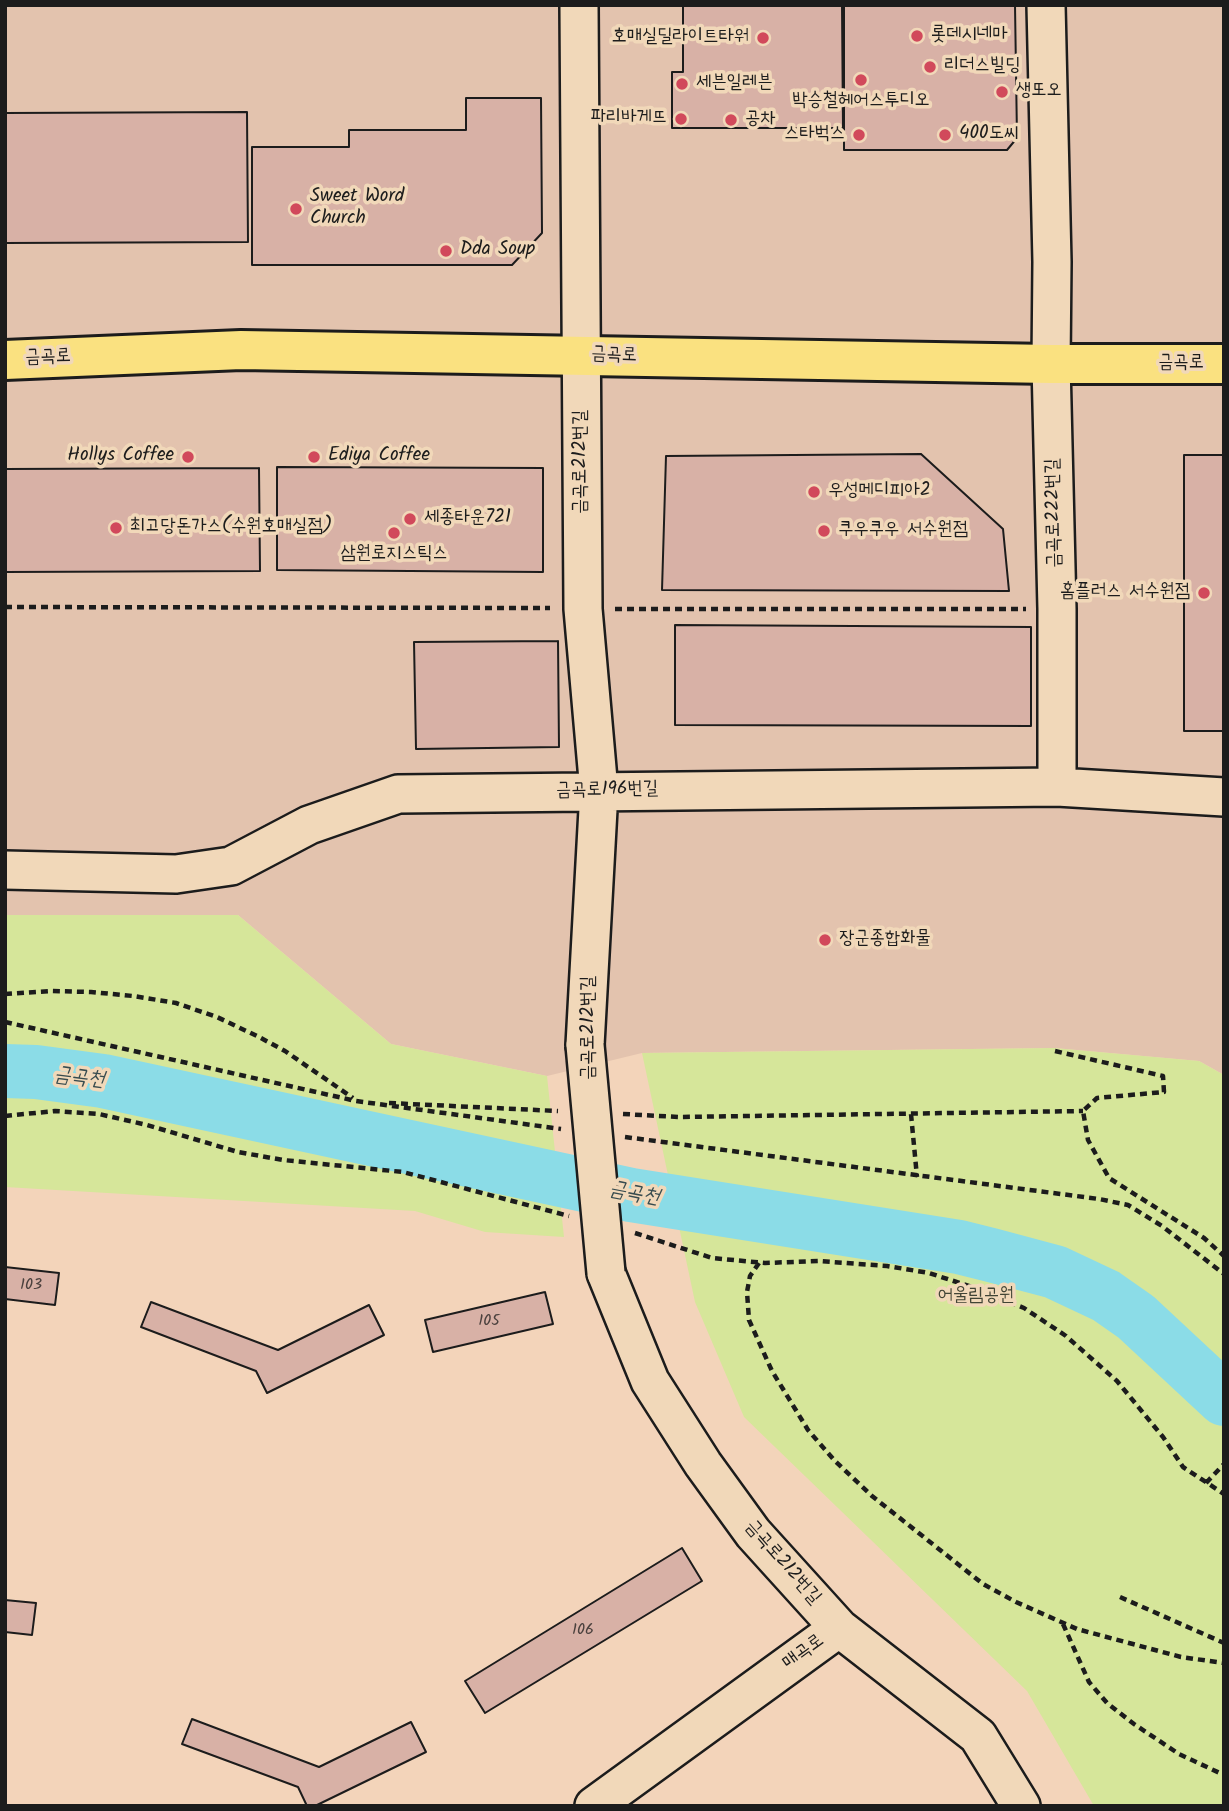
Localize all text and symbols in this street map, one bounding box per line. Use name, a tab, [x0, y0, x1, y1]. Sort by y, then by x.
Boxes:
place label: 롯데시네마	[931, 25, 1007, 47]
place label: 호매실딜라이트타워	[611, 27, 749, 49]
marker: 롯데시네마	[909, 28, 925, 44]
marker: 호매실딜라이트타워	[755, 30, 771, 46]
place label: 리더스빌딩	[944, 56, 1020, 78]
marker: 리더스빌딩	[922, 59, 938, 75]
marker: 박승철헤어스투디오	[853, 72, 869, 88]
place label: 세븐일레븐	[696, 73, 772, 95]
marker: 세븐일레븐	[674, 76, 690, 92]
place label: 생또오	[1016, 81, 1062, 103]
marker: 생또오	[994, 84, 1010, 100]
place label: 박승철헤어스투디오	[792, 91, 930, 113]
place label: 파리바게뜨	[591, 108, 667, 130]
place label: 공차	[745, 109, 776, 131]
marker: 파리바게뜨	[673, 111, 689, 127]
marker: 공차	[723, 112, 739, 128]
place label: 스타벅스	[784, 124, 845, 146]
place label: 400도씨	[959, 124, 1019, 146]
marker: 스타벅스	[851, 127, 867, 143]
marker: 400도씨	[937, 127, 953, 143]
place label: Sweet Word Church	[310, 187, 404, 231]
marker: Sweet Word Church	[288, 201, 304, 217]
place label: Dda Soup	[460, 240, 535, 262]
marker: Dda Soup	[438, 243, 454, 259]
street label: 금곡로	[591, 344, 637, 368]
street label: 금곡로	[25, 346, 71, 370]
street label: 금곡로	[1158, 353, 1204, 375]
street label: 금곡로212번길	[571, 410, 593, 514]
place label: Hollys Coffee	[67, 446, 174, 468]
place label: Ediya Coffee	[328, 446, 430, 468]
marker: Hollys Coffee	[180, 449, 196, 465]
marker: Ediya Coffee	[306, 449, 322, 465]
street label: 금곡로222번길	[1043, 458, 1067, 568]
place label: 우성메디피아2	[828, 481, 931, 503]
marker: 우성메디피아2	[806, 484, 822, 500]
place label: 세종타운721	[424, 508, 511, 530]
marker: 세종타운721	[402, 511, 418, 527]
place label: 최고당돈가스(수원호매실점)	[130, 517, 332, 539]
marker: 최고당돈가스(수원호매실점)	[108, 520, 124, 536]
place label: 쿠우쿠우 서수원점	[838, 520, 968, 542]
marker: 쿠우쿠우 서수원점	[816, 523, 832, 539]
marker: 삼원로지스틱스	[386, 525, 402, 541]
place label: 삼원로지스틱스	[340, 544, 448, 566]
place label: 홈플러스 서수원점	[1060, 582, 1190, 604]
marker: 홈플러스 서수원점	[1196, 585, 1212, 601]
street label: 금곡로196번길	[556, 779, 658, 803]
place label: 장군종합화물	[839, 929, 931, 951]
marker: 장군종합화물	[817, 932, 833, 948]
street label: 금곡로212번길	[579, 976, 601, 1080]
water label: 금곡천	[52, 1063, 106, 1095]
water label: 금곡천	[607, 1178, 661, 1212]
house number: 103	[20, 1276, 42, 1296]
park label: 어울림공원	[938, 1286, 1014, 1308]
house number: 105	[478, 1312, 500, 1332]
street label: 금곡로212번길	[739, 1516, 825, 1610]
house number: 106	[572, 1621, 594, 1641]
street label: 매곡로	[779, 1630, 829, 1676]

